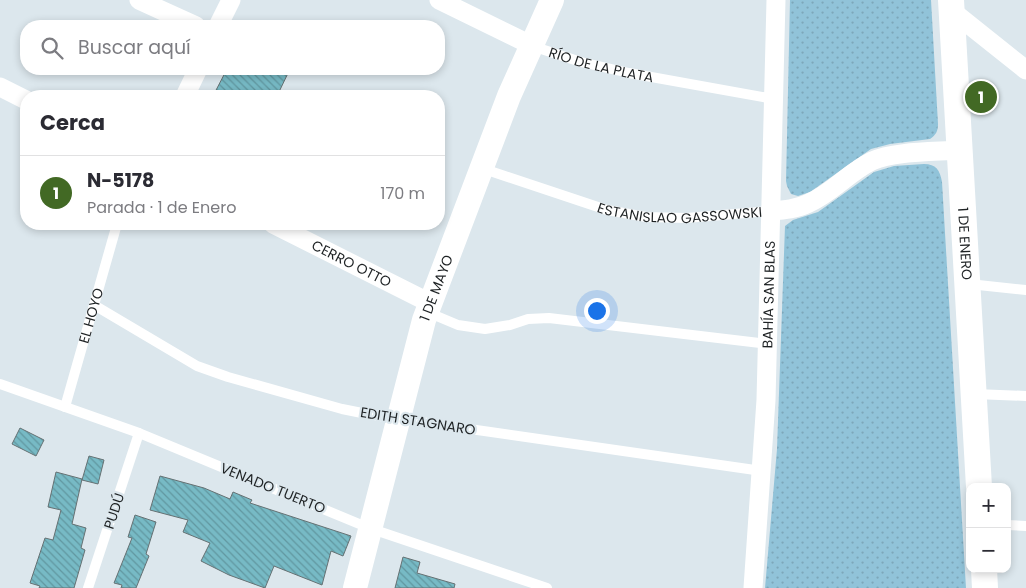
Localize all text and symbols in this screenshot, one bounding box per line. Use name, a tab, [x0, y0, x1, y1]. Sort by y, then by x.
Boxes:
search box	[20, 20, 445, 75]
icon: search	[38, 34, 66, 62]
text: Buscar aquí	[78, 34, 191, 61]
street label: RÍO DE LA PLATA	[546, 42, 655, 87]
pin: 1	[965, 78, 997, 116]
text: Cerca	[40, 108, 105, 137]
text: N-5178	[87, 167, 154, 194]
text: 1	[53, 182, 59, 205]
text: 170 m	[380, 182, 425, 205]
text: Parada · 1 de Enero	[87, 196, 236, 219]
street label: ESTANISLAO GASSOWSKI	[595, 197, 763, 228]
street label: 1 DE ENERO	[953, 207, 977, 281]
street label: CERRO OTTO	[308, 235, 395, 292]
street label: BAHÍA SAN BLAS	[757, 240, 780, 349]
street label: 1 DE MAYO	[414, 252, 458, 324]
street label: EL HOYO	[74, 286, 108, 346]
your location	[584, 298, 610, 324]
street label: EDITH STAGNARO	[359, 402, 477, 440]
street label: VENADO TUERTO	[217, 458, 329, 518]
map controls	[966, 483, 1011, 573]
button: +	[966, 483, 1011, 528]
street label: PUDÚ	[99, 490, 129, 532]
button: −	[966, 528, 1011, 573]

